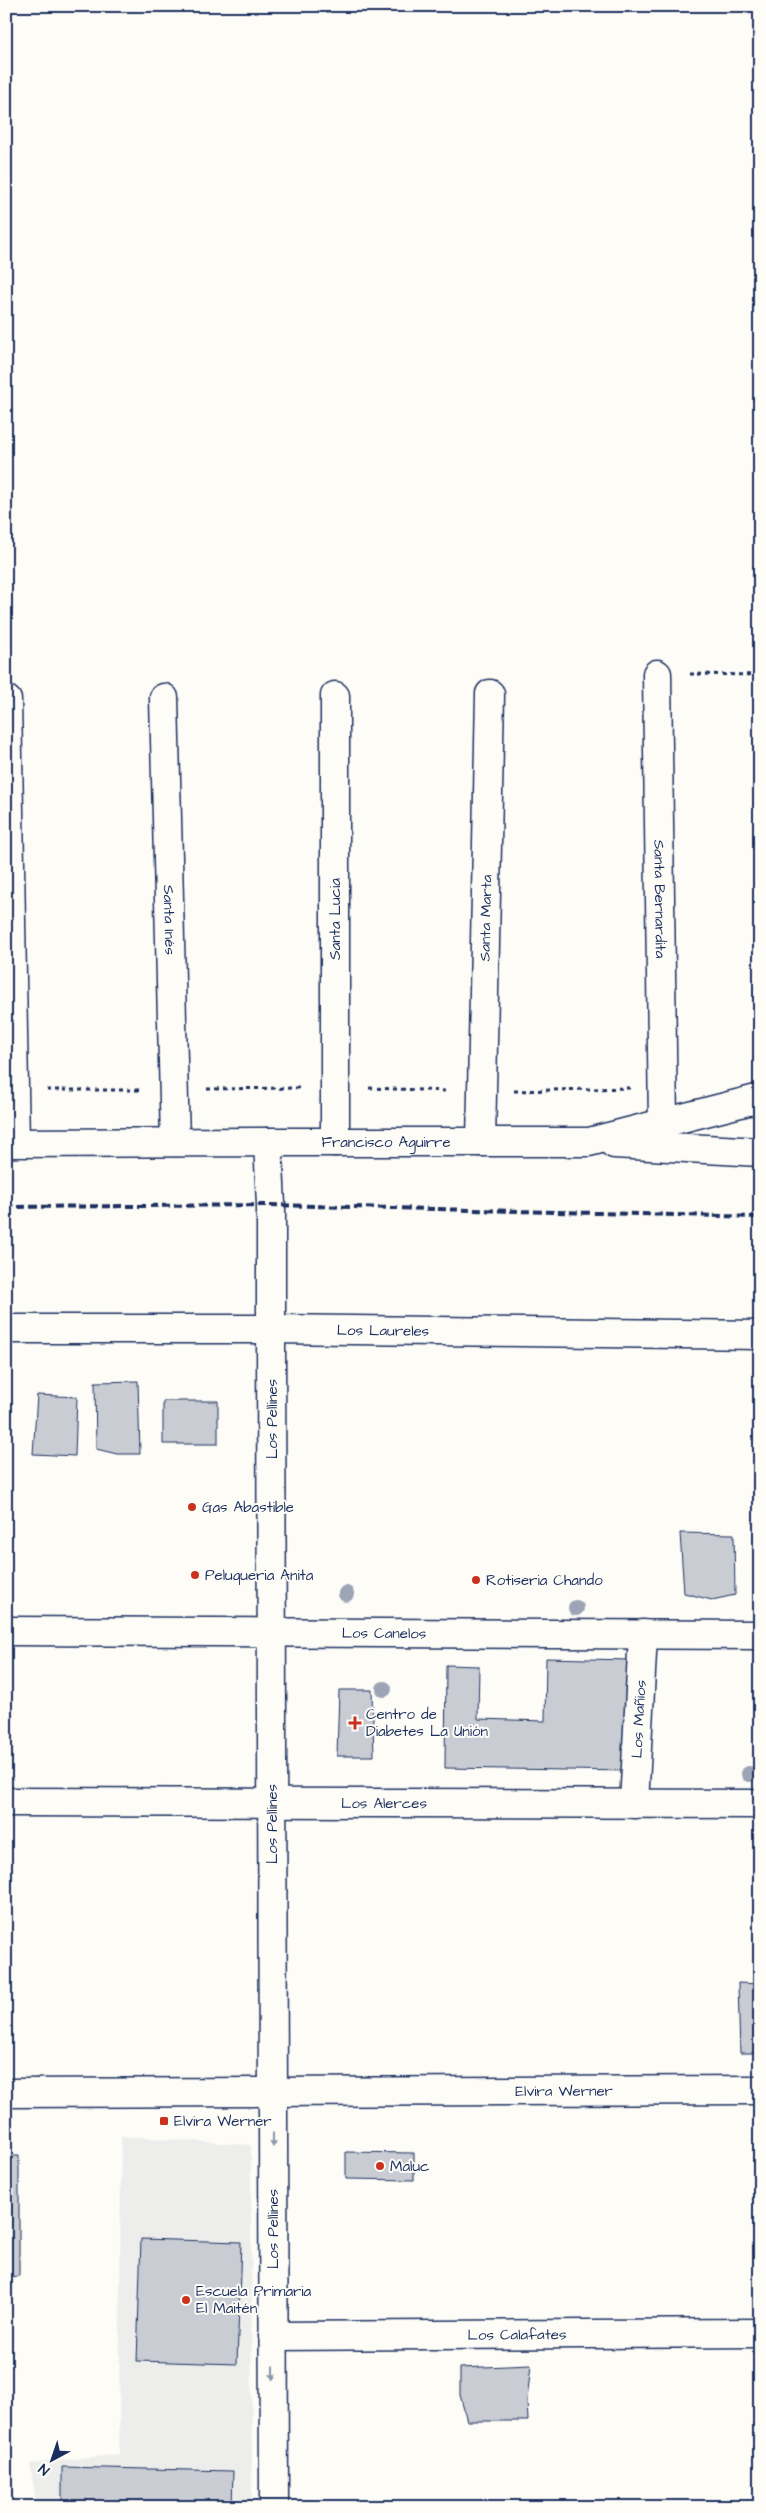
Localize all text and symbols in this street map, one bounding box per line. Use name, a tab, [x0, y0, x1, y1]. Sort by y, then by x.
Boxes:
street label: Santa Bernardita	[648, 839, 671, 959]
street label: Santa Marta	[475, 874, 497, 962]
street label: Santa Lucia	[325, 878, 346, 960]
street label: Santa Inés	[158, 885, 180, 956]
street label: Francisco Aguirre	[321, 1132, 451, 1154]
street label: Los Laureles	[337, 1320, 430, 1342]
street label: Los Pellines	[262, 1378, 283, 1459]
place label: Gas Abastible	[202, 1497, 294, 1518]
marker: Gas Abastible	[186, 1501, 198, 1513]
place label: Peluqueria Anita	[205, 1565, 314, 1586]
marker: Peluqueria Anita	[189, 1569, 201, 1581]
place label: Rotiseria Chando	[486, 1570, 603, 1591]
marker: Rotiseria Chando	[470, 1574, 482, 1586]
street label: Los Canelos	[342, 1623, 427, 1644]
street label: Los Mañios	[626, 1679, 652, 1759]
place label: Centro de Diabetes La Unión	[366, 1704, 489, 1742]
marker: Centro de Diabetes La Unión	[348, 1716, 362, 1730]
street label: Los Pellines	[262, 1783, 283, 1864]
street label: Los Alerces	[341, 1793, 427, 1814]
street label: Elvira Werner	[515, 2081, 613, 2102]
place label: Elvira Werner	[174, 2111, 272, 2132]
marker: Elvira Werner	[158, 2115, 170, 2127]
one-way arrow	[269, 2133, 277, 2149]
place label: Maluc	[390, 2156, 430, 2177]
marker: Maluc	[374, 2160, 386, 2172]
street label: Los Pellines	[263, 2188, 284, 2269]
place label: Escuela Primaria El Maitén	[196, 2281, 312, 2319]
marker: Escuela Primaria El Maitén	[180, 2294, 192, 2306]
street label: Los Calafates	[467, 2324, 567, 2346]
one-way arrow	[269, 2365, 277, 2381]
north arrow	[28, 2436, 78, 2486]
text: N	[34, 2459, 54, 2480]

